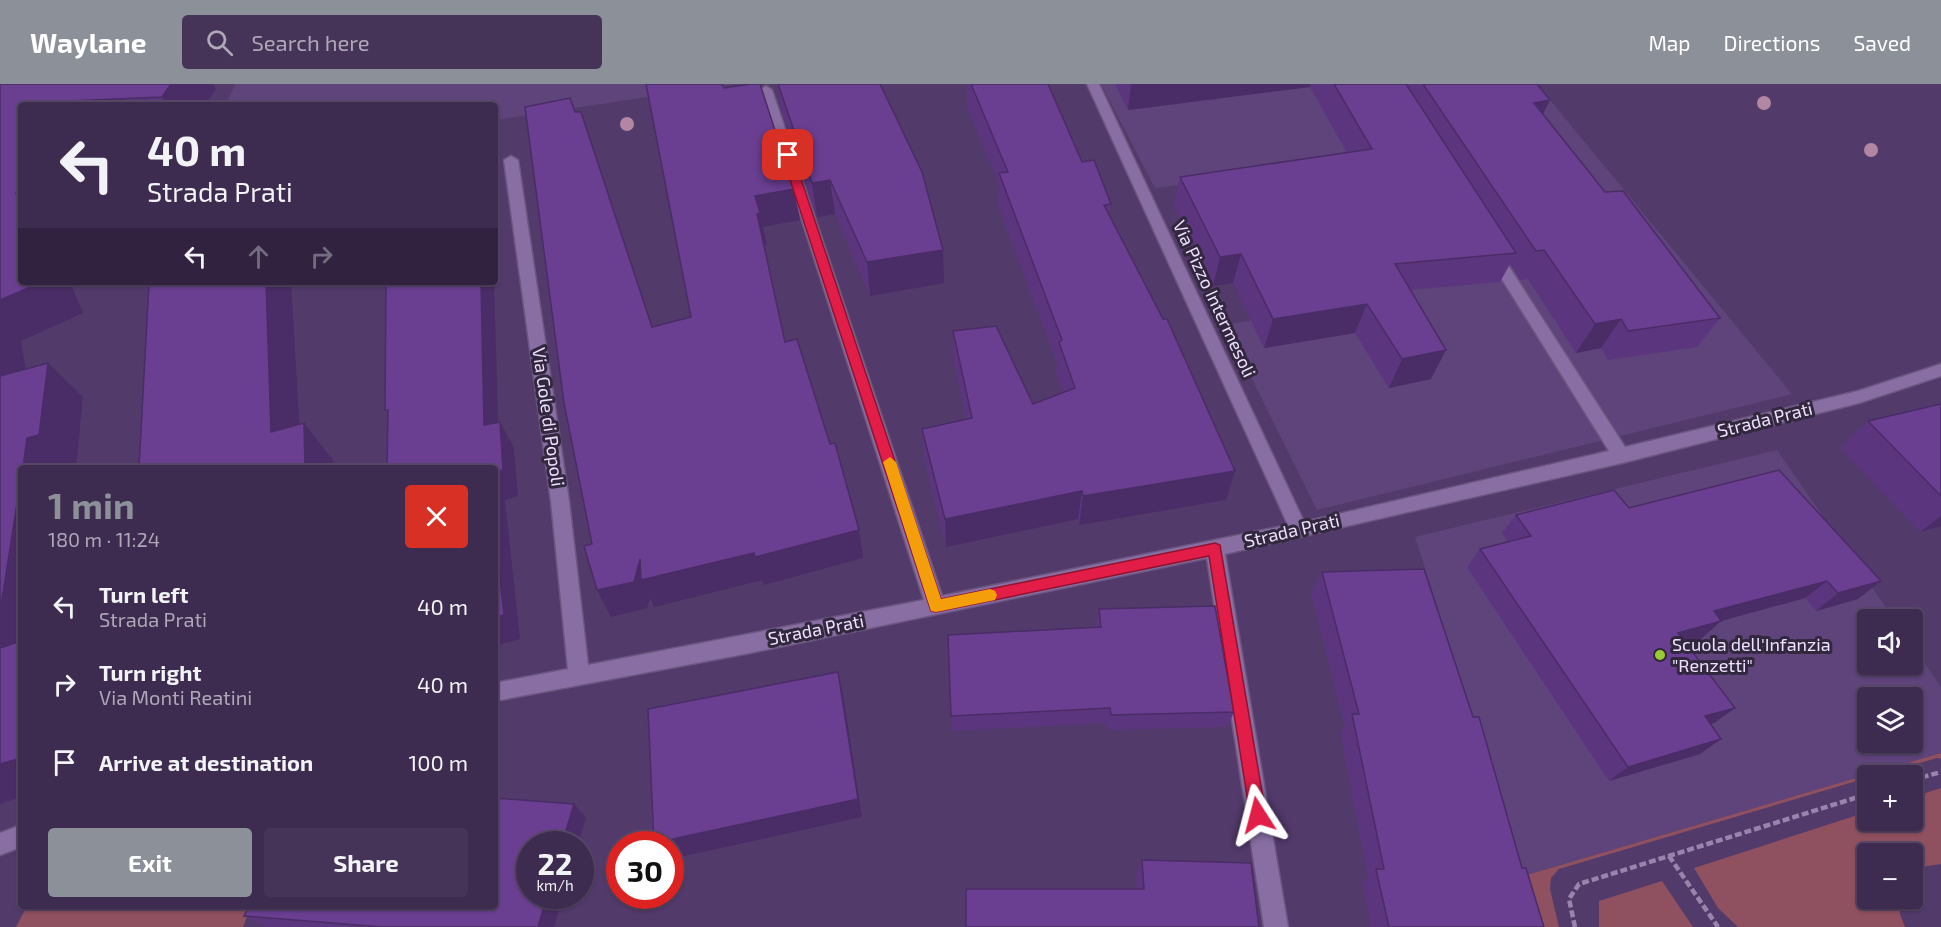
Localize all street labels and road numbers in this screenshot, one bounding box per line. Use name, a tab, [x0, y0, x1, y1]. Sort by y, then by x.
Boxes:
street label: Via Pizzo Intermesoli	[1169, 217, 1261, 380]
street label: Via Gole di Popoli	[528, 346, 570, 488]
street label: Strada Prati	[1715, 397, 1815, 441]
street label: Strada Prati	[1242, 508, 1342, 552]
street label: Strada Prati	[766, 609, 866, 649]

